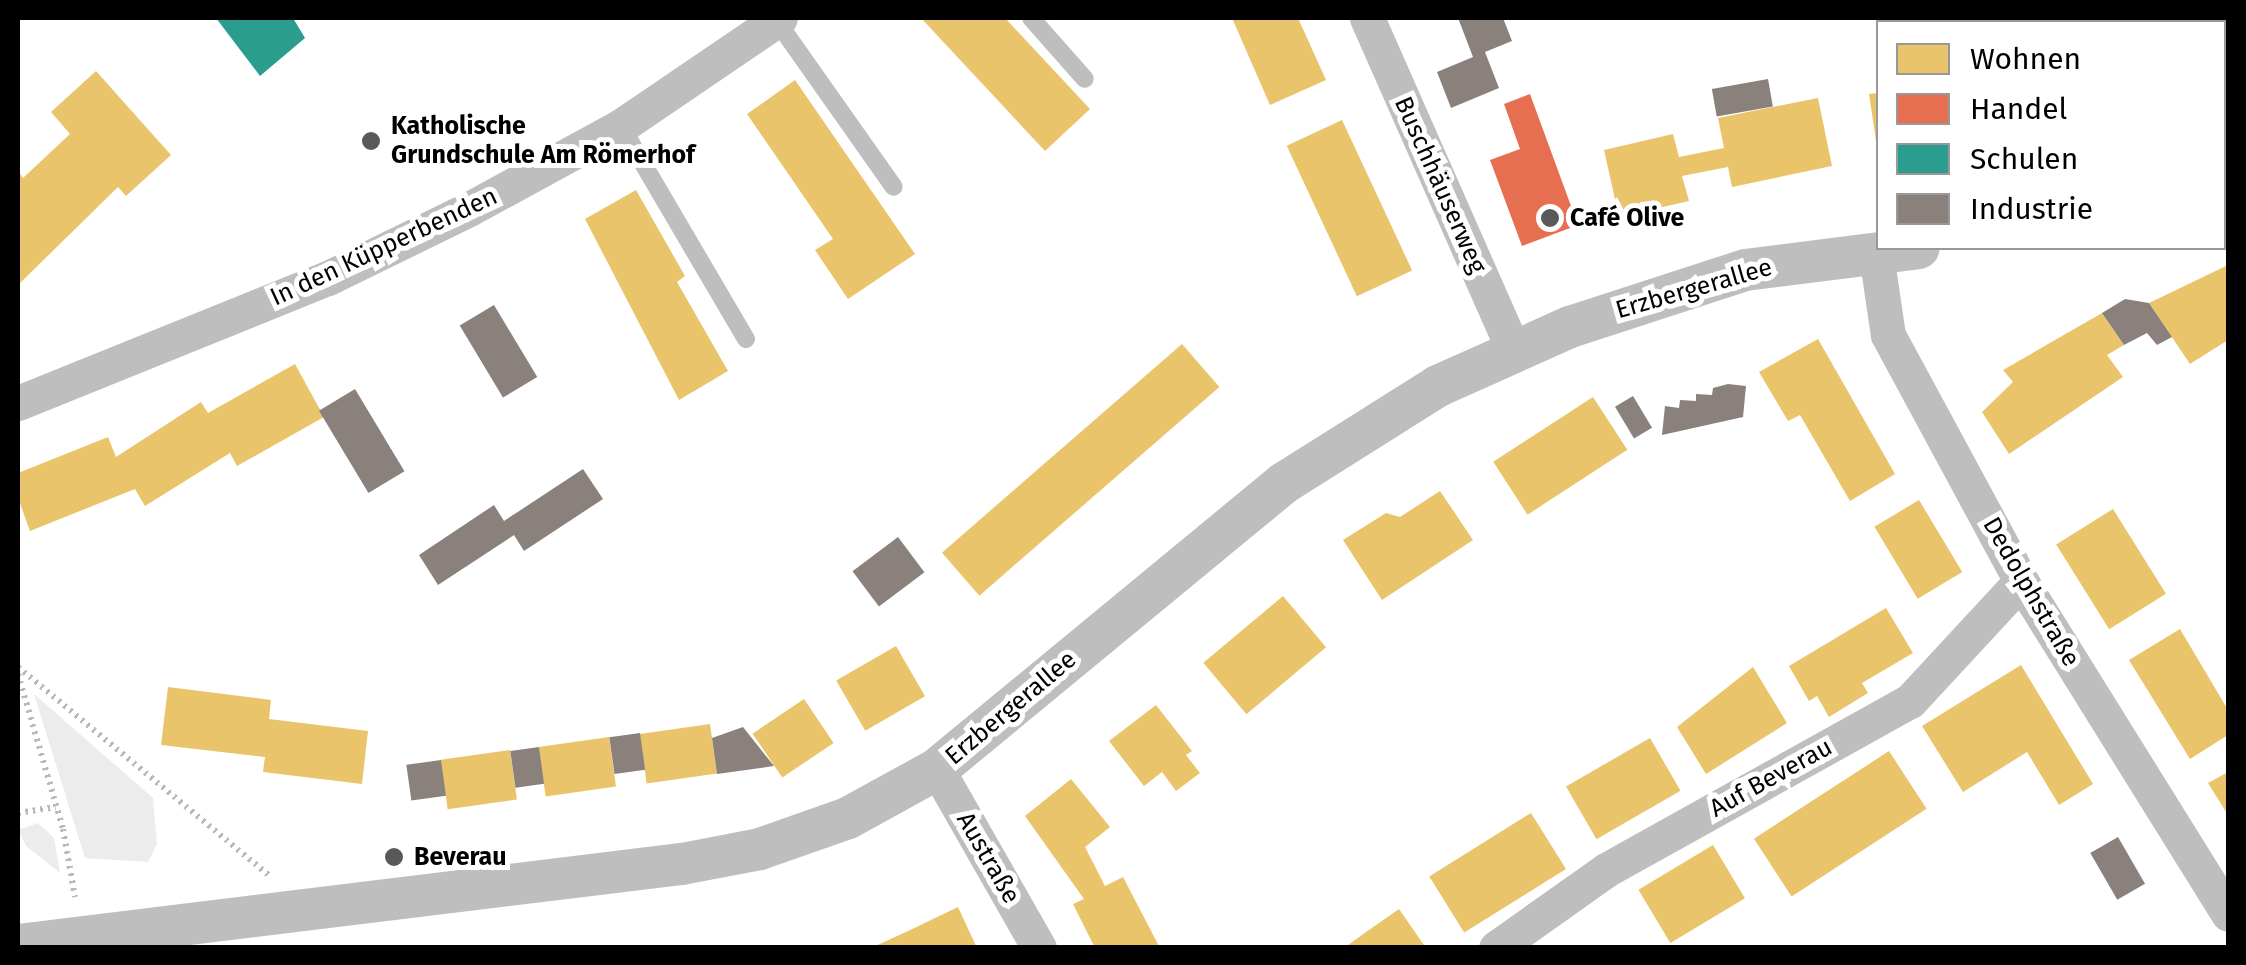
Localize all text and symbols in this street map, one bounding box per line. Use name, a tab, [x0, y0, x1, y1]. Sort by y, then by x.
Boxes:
legend	[1876, 20, 2226, 250]
text: Wohnen	[1970, 41, 2081, 77]
text: Handel	[1970, 91, 2067, 127]
street label: Buschhäuserweg	[1388, 92, 1492, 278]
place label: Katholische Grundschule Am Römerhof	[391, 112, 695, 171]
marker: Katholische Grundschule Am Römerhof	[360, 130, 382, 152]
text: Schulen	[1970, 141, 2078, 177]
street label: In den Küpperbenden	[266, 181, 502, 313]
text: Industrie	[1970, 191, 2093, 227]
place label: Café Olive	[1570, 203, 1684, 233]
marker: Café Olive	[1539, 207, 1561, 229]
street label: Erzbergerallee	[1612, 252, 1776, 326]
street label: Dedolphstraße	[1976, 512, 2086, 672]
street label: Erzbergerallee	[940, 645, 1082, 771]
street label: Auf Beverau	[1705, 732, 1837, 824]
street label: Austraße	[950, 807, 1026, 909]
place label: Beverau	[414, 842, 507, 872]
marker: Beverau	[383, 846, 405, 868]

